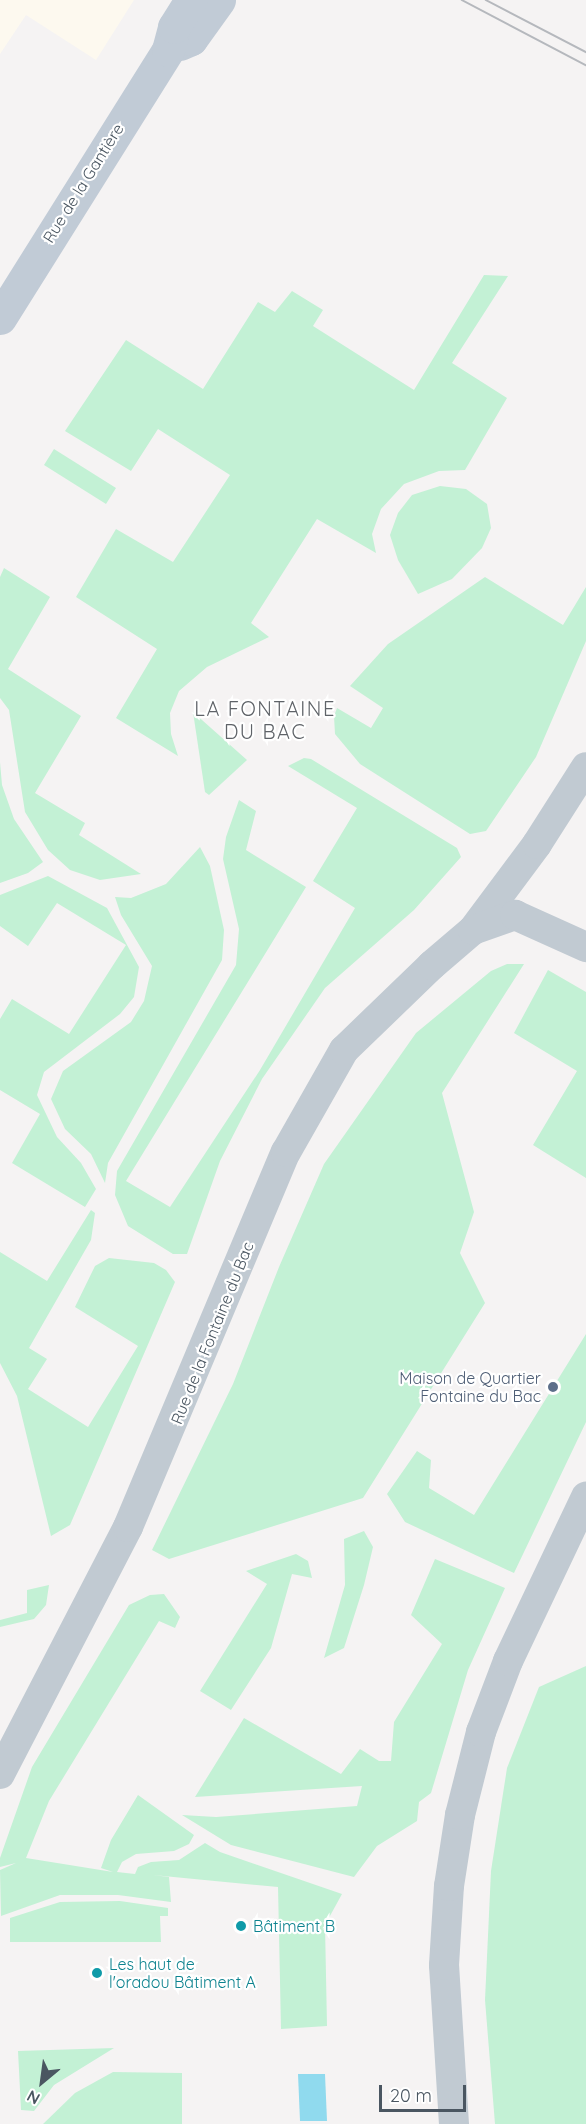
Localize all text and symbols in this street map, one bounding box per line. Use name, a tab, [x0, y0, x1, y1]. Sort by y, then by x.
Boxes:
street label: Rue de la Gantière	[39, 120, 127, 246]
district label: LA FONTAINE DU BAC	[194, 697, 336, 744]
street label: Rue de la Fontaine du Bac	[167, 1239, 257, 1427]
place label: Maison de Quartier Fontaine du Bac	[399, 1368, 541, 1406]
marker: Maison de Quartier Fontaine du Bac	[546, 1380, 560, 1394]
place label: Bâtiment B	[253, 1916, 335, 1936]
marker: Bâtiment B	[234, 1919, 248, 1933]
place label: Les haut de l'oradou Bâtiment A	[109, 1954, 256, 1992]
marker: Les haut de l'oradou Bâtiment A	[90, 1966, 104, 1980]
north arrow	[12, 2052, 72, 2112]
scale bar	[382, 2073, 469, 2111]
text: 20 m	[390, 2084, 432, 2107]
text: N	[23, 2086, 43, 2109]

